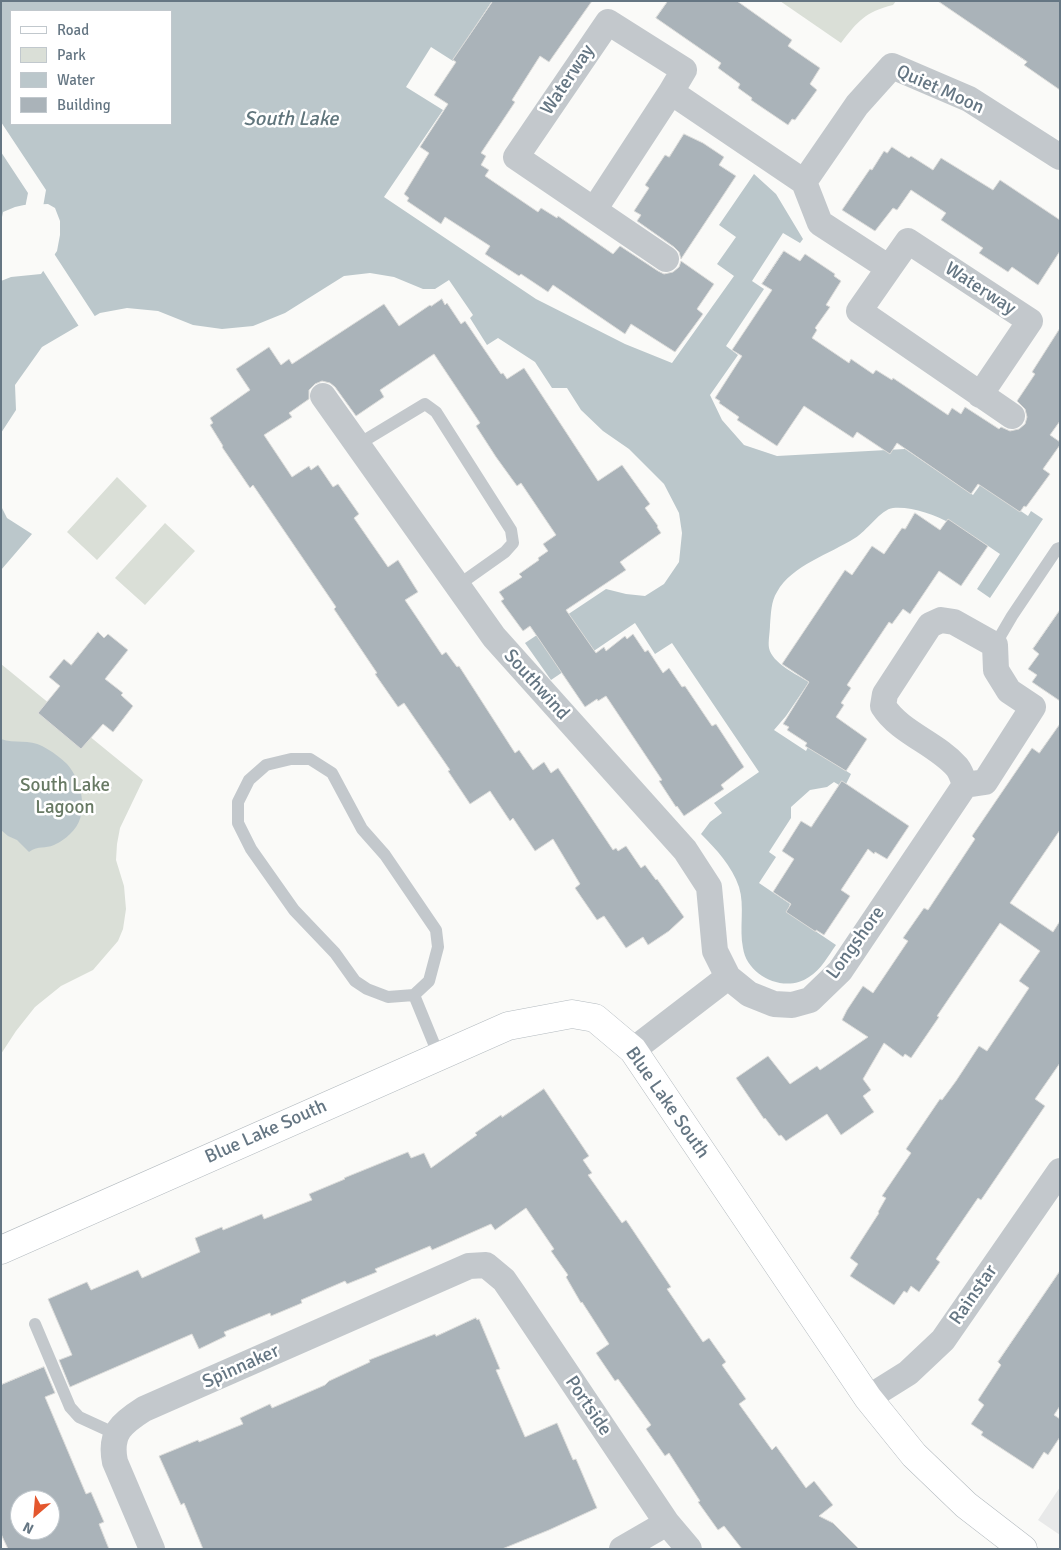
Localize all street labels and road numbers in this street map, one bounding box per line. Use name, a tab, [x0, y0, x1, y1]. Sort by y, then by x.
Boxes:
street label: Waterway	[536, 40, 600, 120]
street label: Quiet Moon	[893, 61, 987, 119]
street label: Waterway	[940, 258, 1020, 320]
street label: Southwind	[498, 645, 574, 725]
street label: Longshore	[822, 902, 890, 984]
street label: Blue Lake South	[620, 1043, 714, 1163]
street label: Blue Lake South	[202, 1095, 330, 1169]
street label: Rainstar	[945, 1261, 1003, 1329]
street label: Spinnaker	[199, 1340, 283, 1394]
street label: Portside	[560, 1372, 616, 1440]

